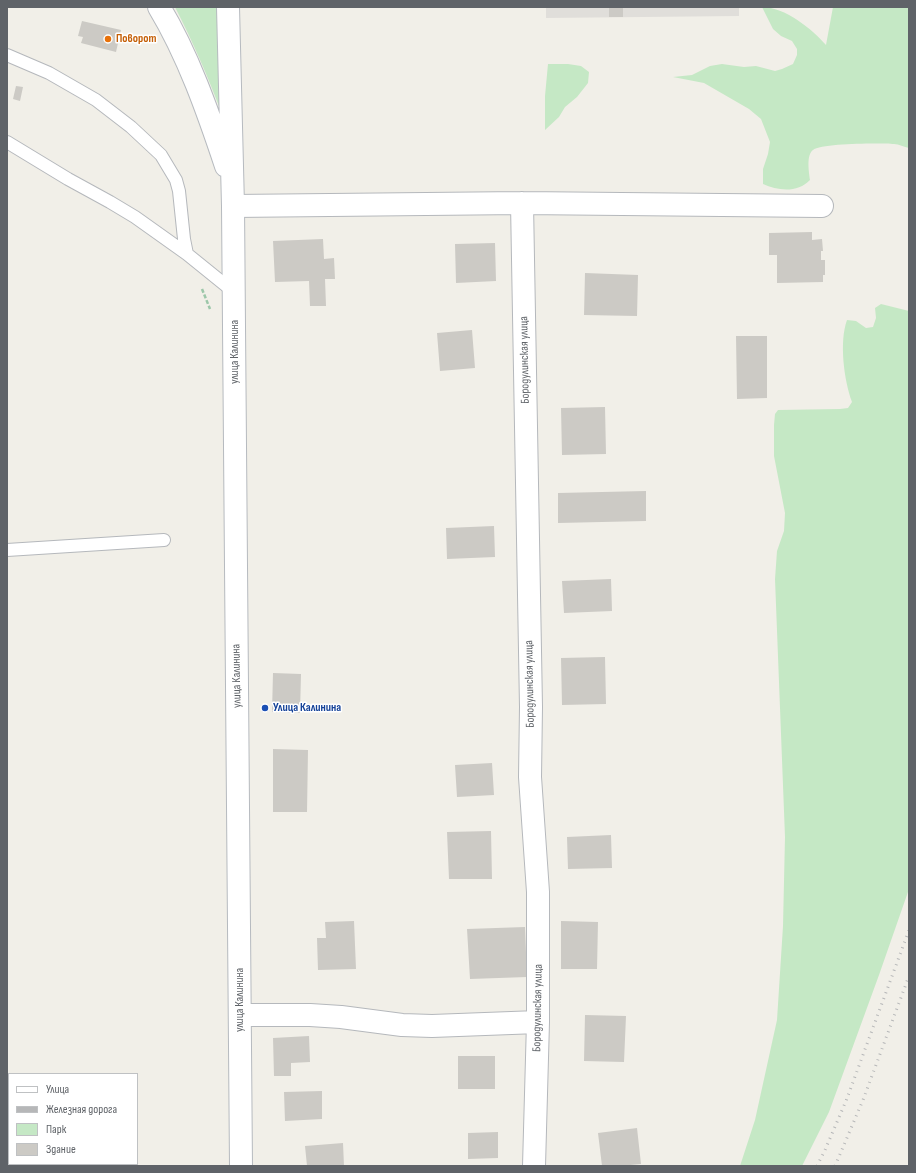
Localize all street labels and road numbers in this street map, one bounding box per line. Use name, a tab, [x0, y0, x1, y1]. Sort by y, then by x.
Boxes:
street label: Бородулинская улица	[517, 316, 533, 404]
street label: улица Калинина	[228, 320, 242, 384]
street label: Бородулинская улица	[522, 640, 538, 728]
street label: улица Калинина	[229, 644, 245, 708]
street label: Бородулинская улица	[530, 964, 546, 1052]
street label: улица Калинина	[233, 968, 247, 1032]

